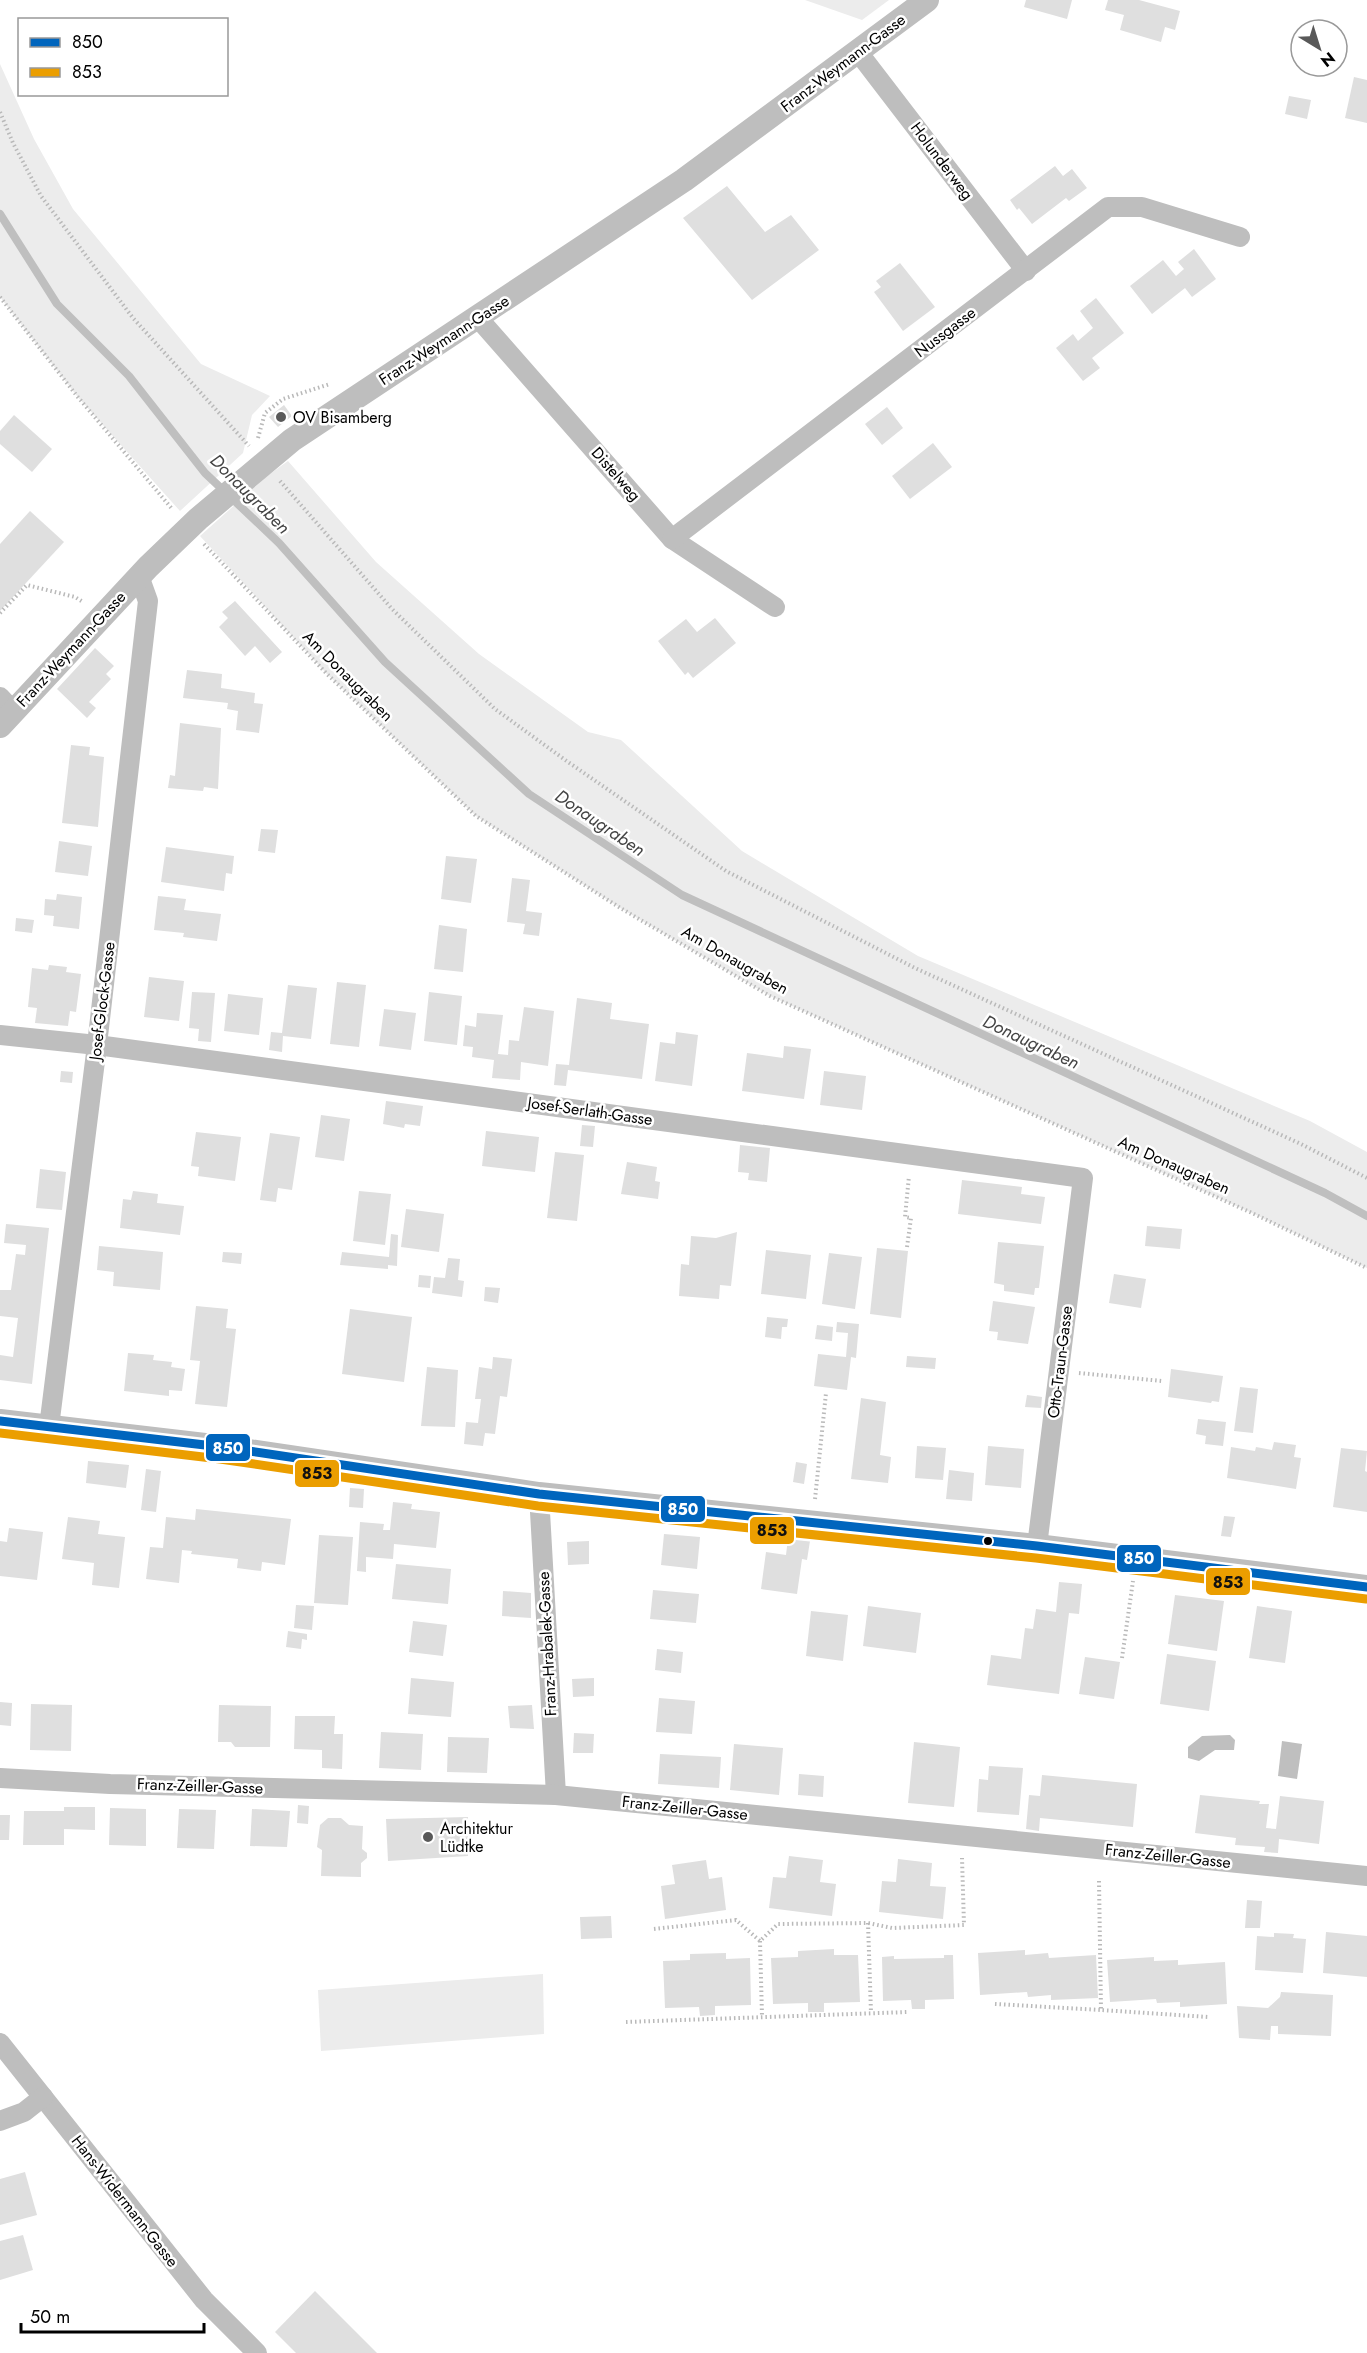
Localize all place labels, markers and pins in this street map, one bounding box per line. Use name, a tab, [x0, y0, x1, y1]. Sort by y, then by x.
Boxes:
place label: OV Bisamberg	[293, 406, 392, 429]
marker: OV Bisamberg	[274, 410, 288, 424]
unlabelled marker	[982, 1535, 994, 1547]
place label: Architektur Lüdtke	[440, 1817, 513, 1858]
marker: Architektur Lüdtke	[421, 1830, 435, 1844]

